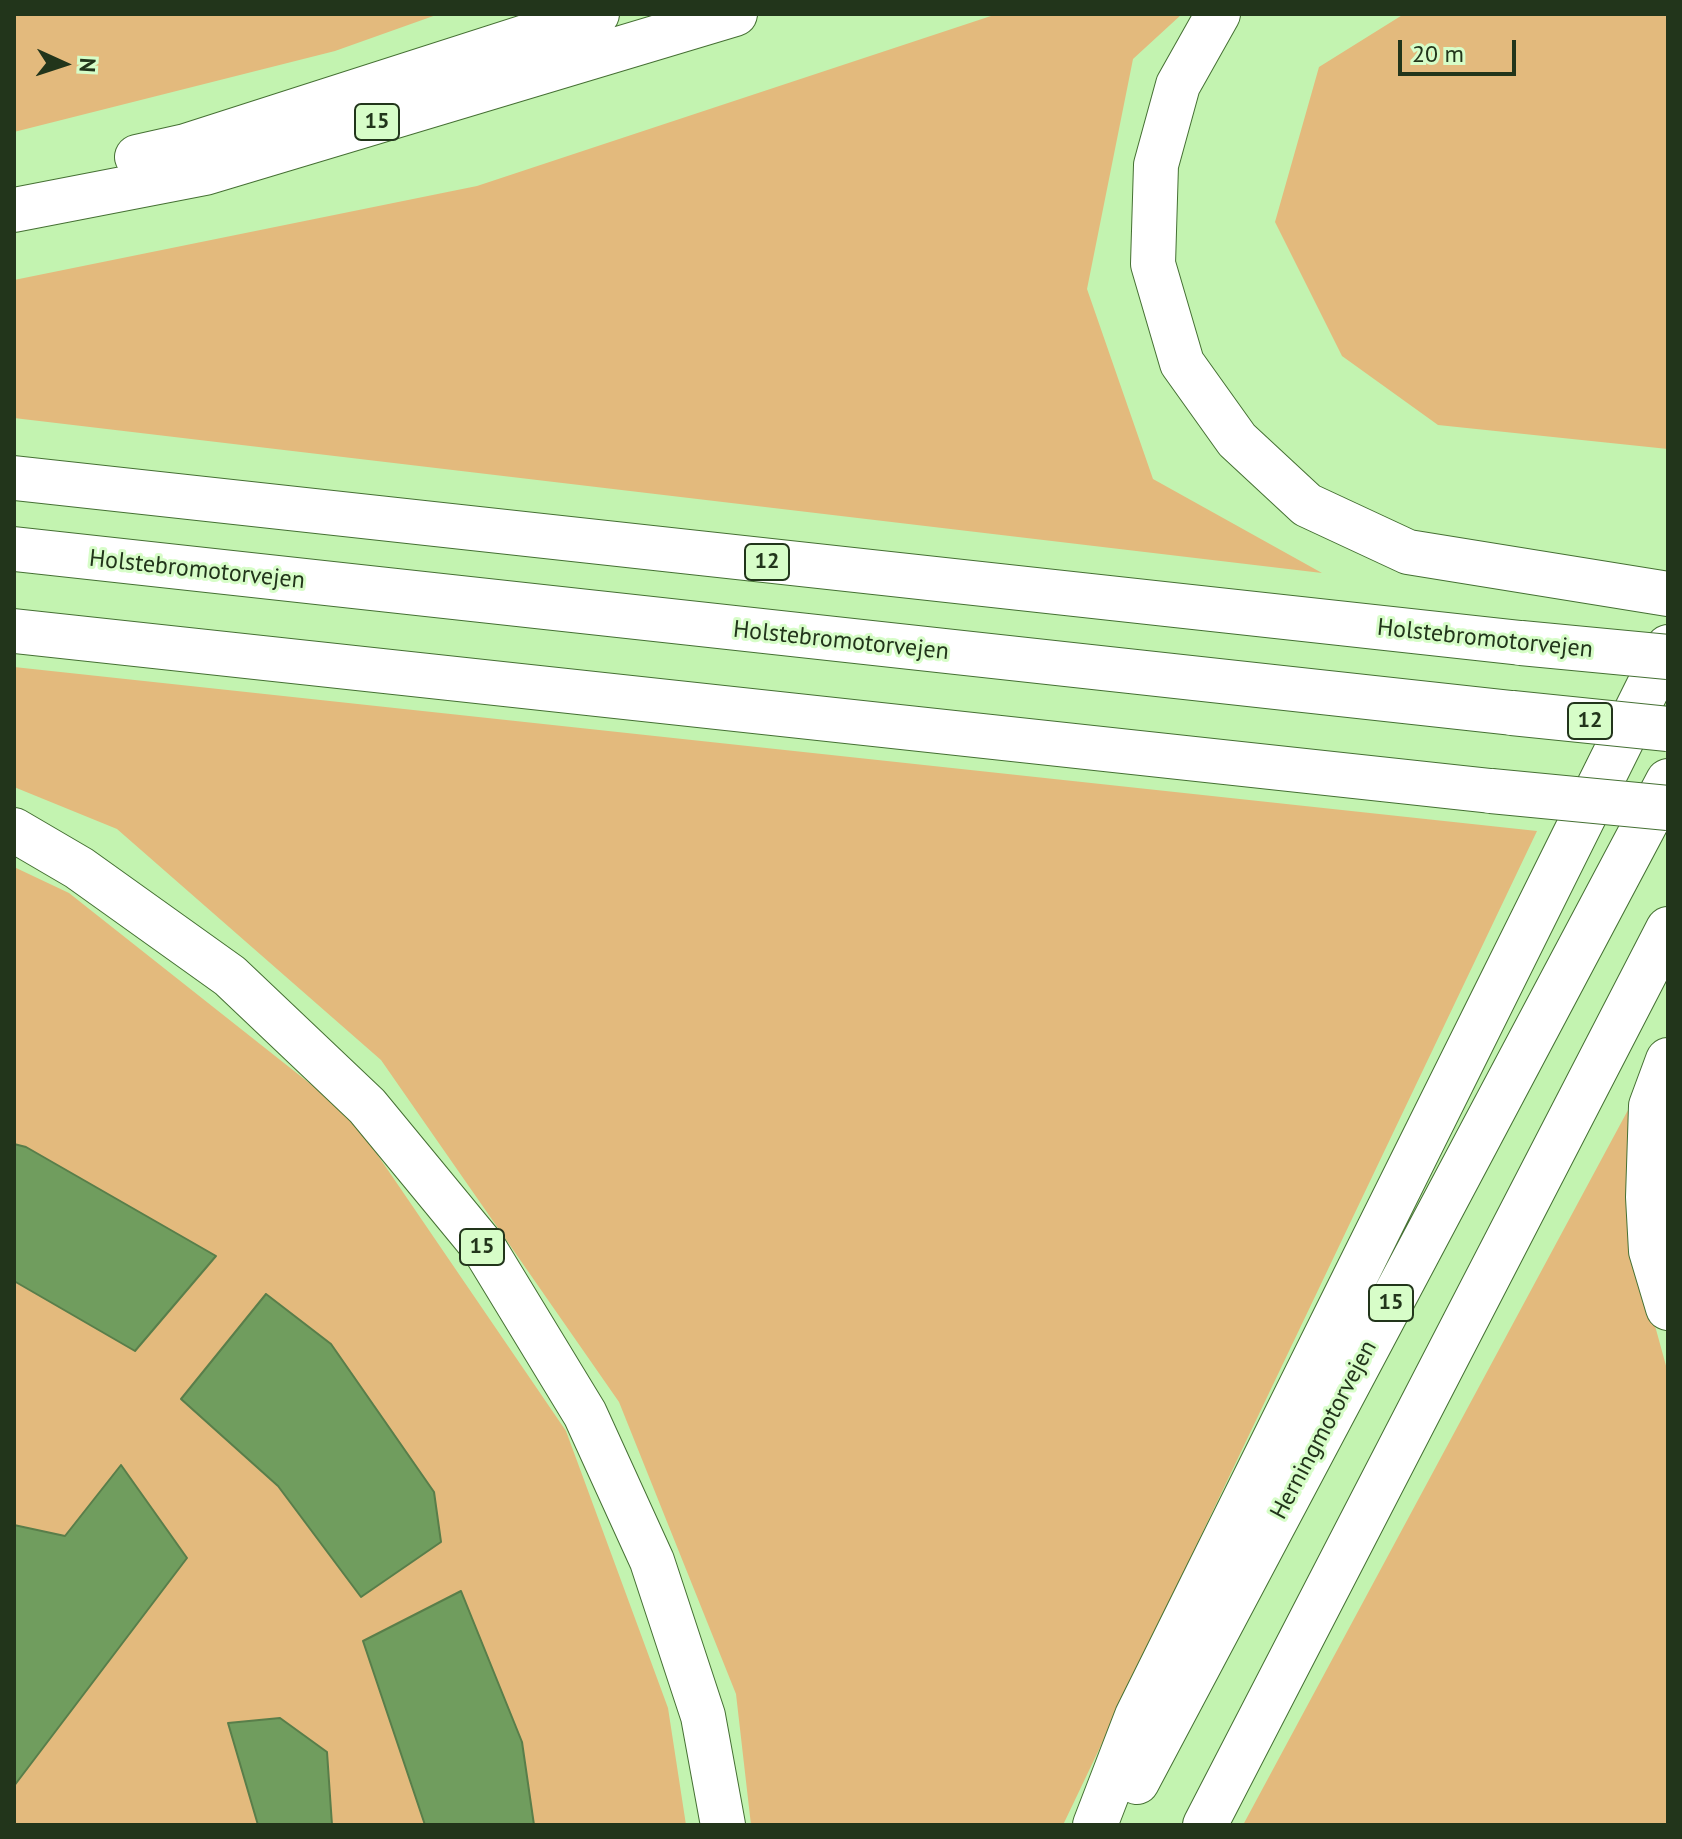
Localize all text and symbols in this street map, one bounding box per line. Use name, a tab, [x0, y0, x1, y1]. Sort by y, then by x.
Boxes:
north arrow	[24, 24, 104, 104]
scale bar	[1402, 24, 1520, 74]
text: 20 m	[1412, 38, 1464, 69]
text: N	[74, 57, 102, 73]
road number: 15	[355, 104, 399, 140]
street label: Holstebromotorvejen	[88, 544, 306, 596]
road number: 12	[745, 544, 789, 580]
street label: Holstebromotorvejen	[1376, 613, 1594, 665]
street label: Holstebromotorvejen	[732, 615, 950, 667]
road number: 12	[1568, 703, 1612, 739]
road number: 15	[460, 1229, 504, 1265]
road number: 15	[1369, 1285, 1413, 1321]
street label: Herningmotorvejen	[1265, 1336, 1383, 1524]

